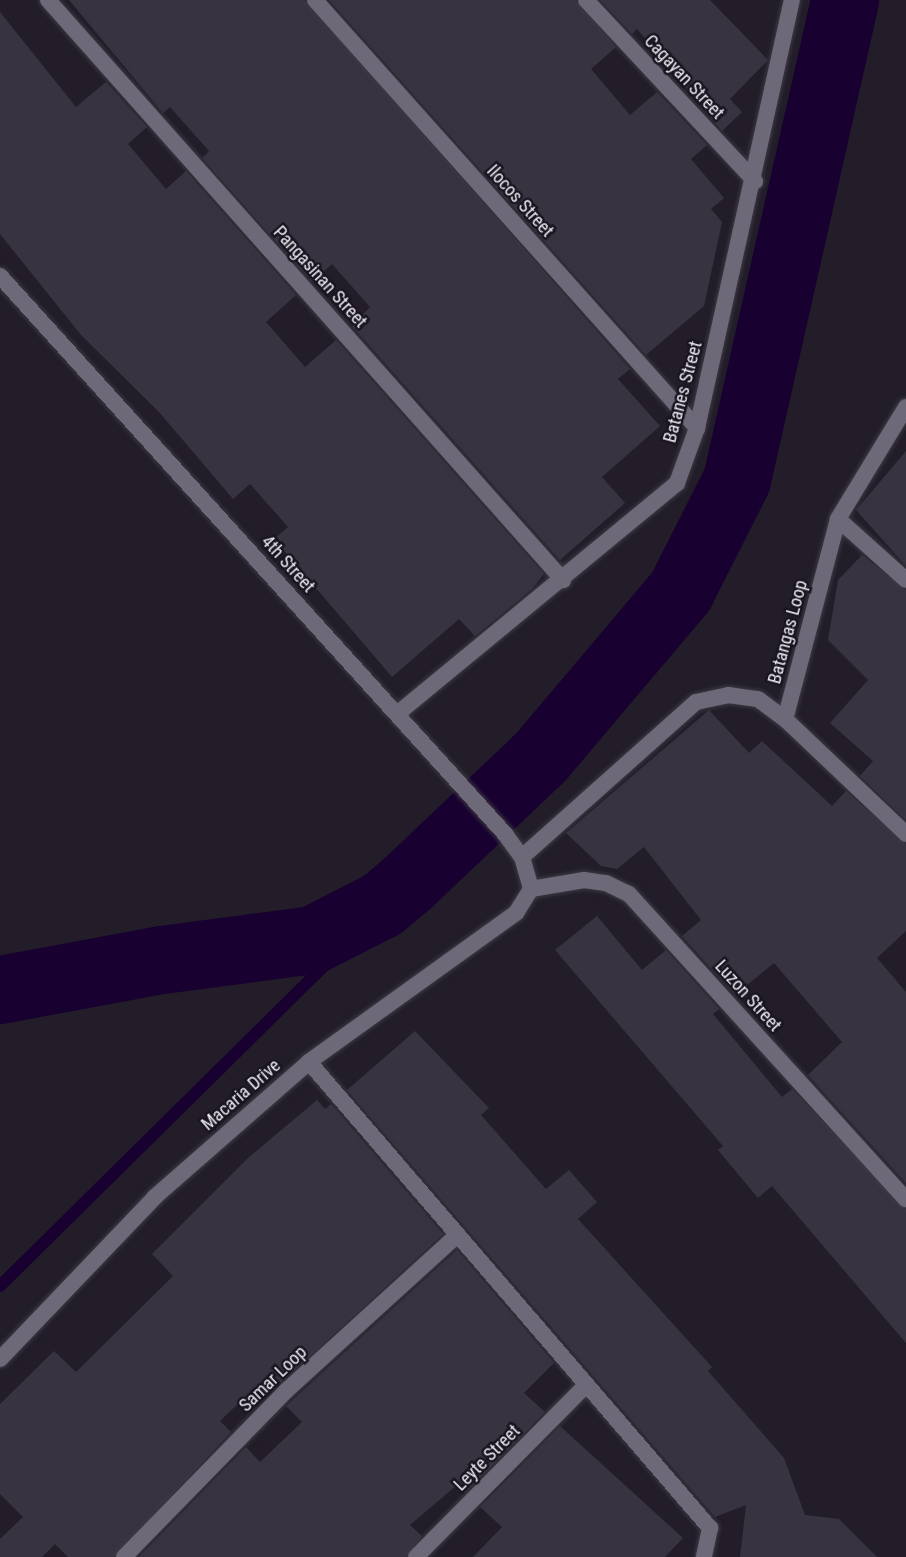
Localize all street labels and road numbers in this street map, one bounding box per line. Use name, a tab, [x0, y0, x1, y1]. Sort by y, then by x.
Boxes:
street label: Cagayan Street	[640, 30, 728, 124]
street label: Ilocos Street	[482, 161, 558, 241]
street label: Pangasinan Street	[269, 222, 371, 332]
street label: Batanes Street	[659, 339, 707, 445]
street label: 4th Street	[257, 531, 319, 597]
street label: Batangas Loop	[764, 578, 812, 686]
street label: Luzon Street	[710, 956, 786, 1036]
street label: Macaria Drive	[197, 1055, 285, 1135]
street label: Samar Loop	[235, 1342, 311, 1416]
street label: Leyte Street	[450, 1421, 524, 1495]

